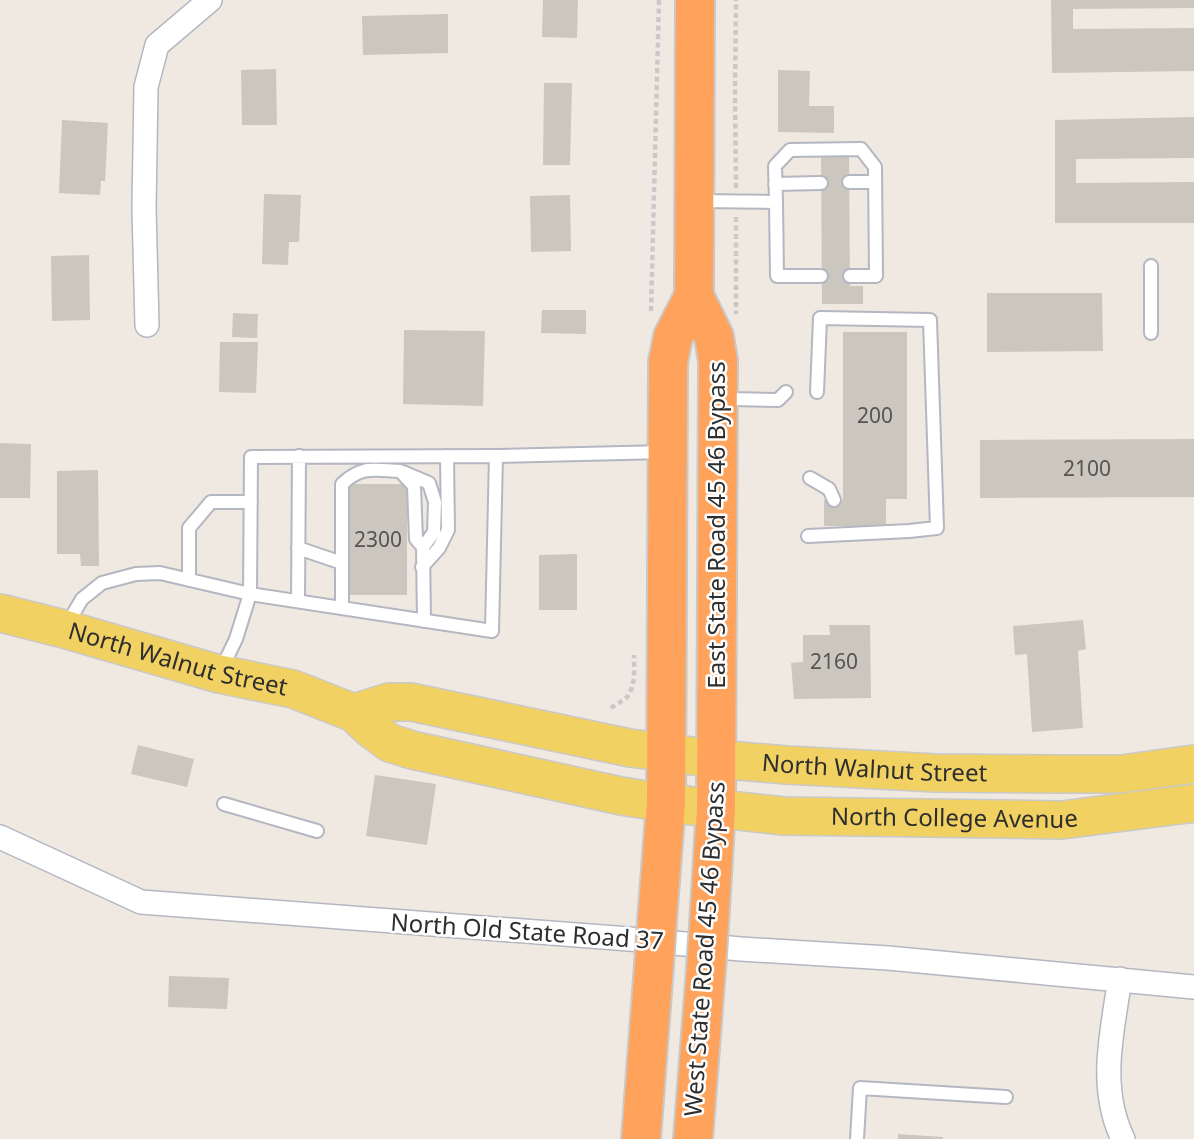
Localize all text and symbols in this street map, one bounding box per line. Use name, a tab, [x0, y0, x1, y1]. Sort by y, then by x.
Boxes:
street label: East State Road 45 46 Bypass	[699, 361, 732, 689]
house number: 200	[857, 401, 893, 429]
house number: 2100	[1063, 454, 1111, 482]
house number: 2300	[354, 525, 402, 553]
street label: North Walnut Street	[65, 613, 291, 703]
house number: 2160	[810, 647, 858, 675]
street label: North Walnut Street	[761, 745, 988, 788]
street label: West State Road 45 46 Bypass	[675, 780, 732, 1118]
street label: North College Avenue	[831, 799, 1080, 835]
street label: North Old State Road 37	[390, 905, 665, 957]

